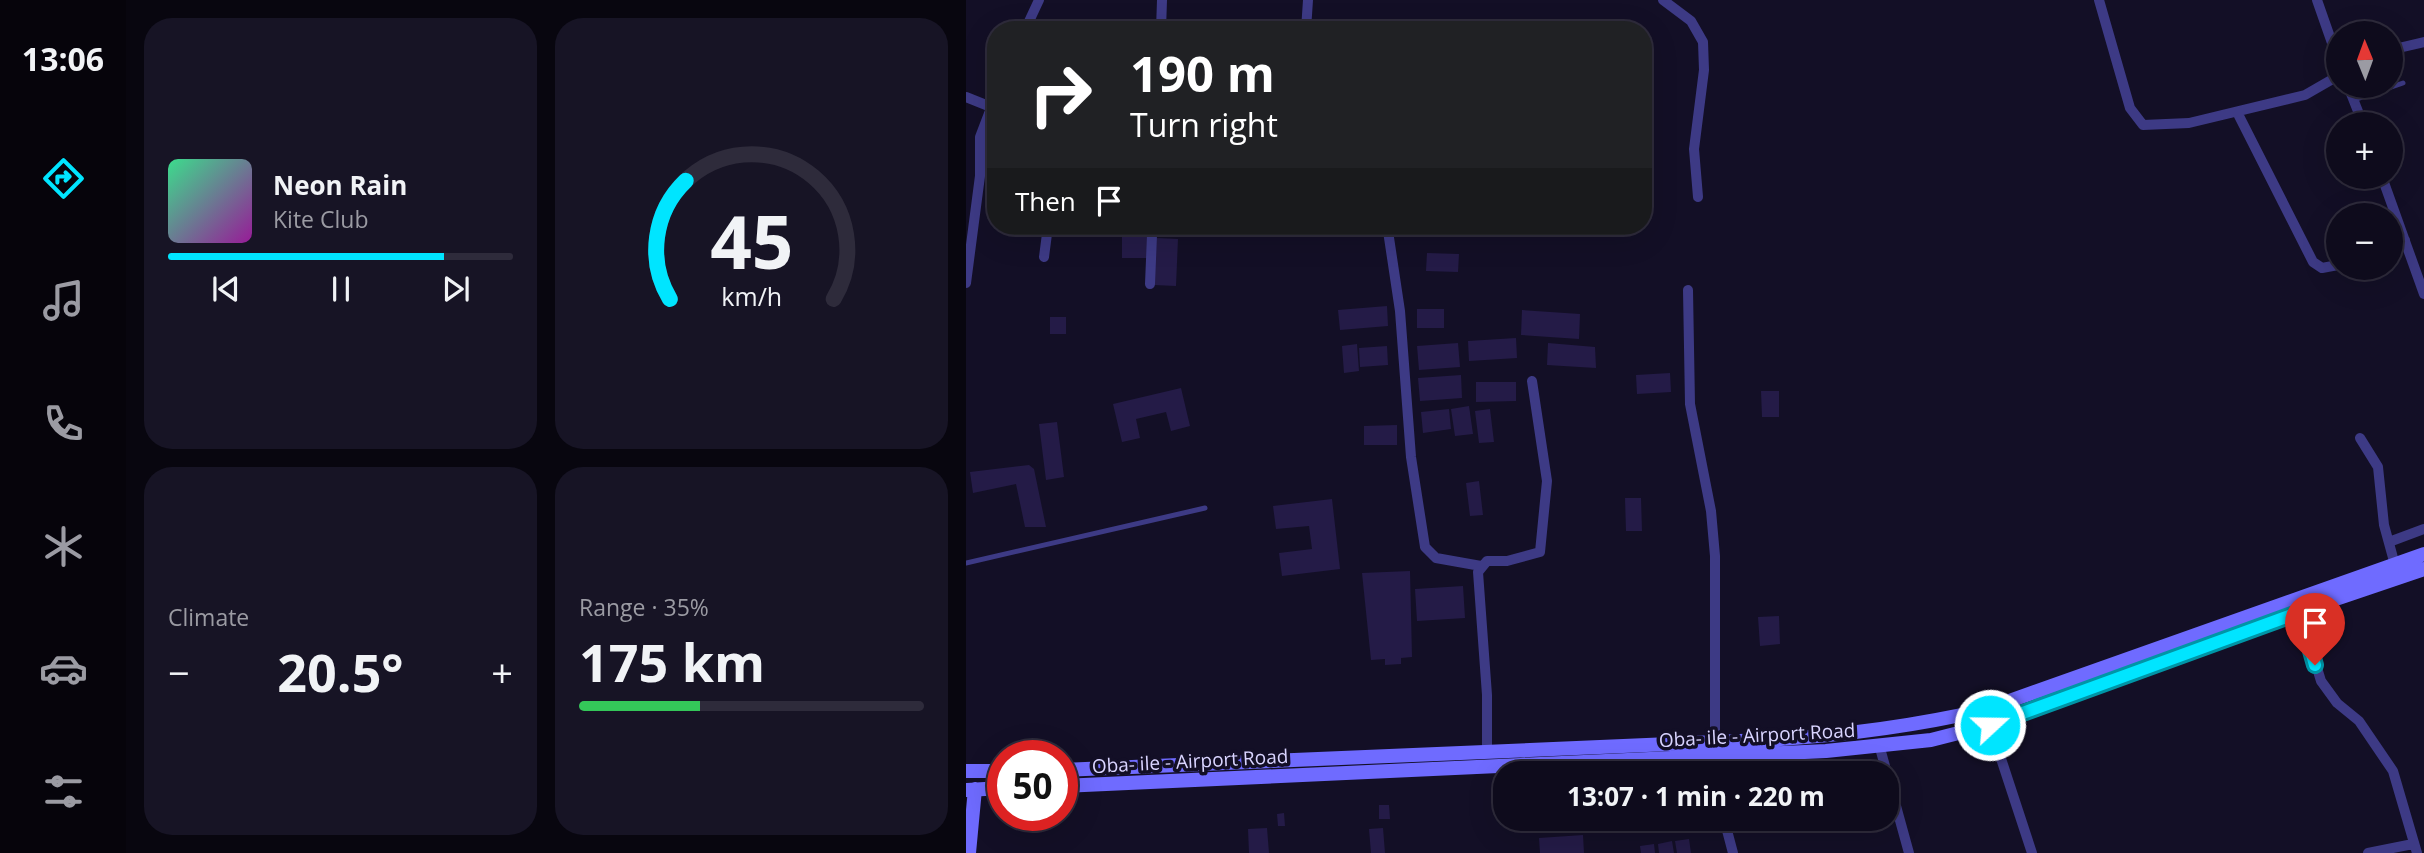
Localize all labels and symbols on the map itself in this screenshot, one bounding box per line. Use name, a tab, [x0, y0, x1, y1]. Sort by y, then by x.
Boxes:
north arrow	[2326, 21, 2403, 98]
pin	[2285, 593, 2345, 665]
position arrow	[1953, 688, 2027, 762]
street label: Oba- ile - Airport Road	[1658, 717, 1856, 753]
speed limit sign: 50	[987, 740, 1078, 831]
street label: Oba- ile - Airport Road	[1091, 743, 1289, 779]

